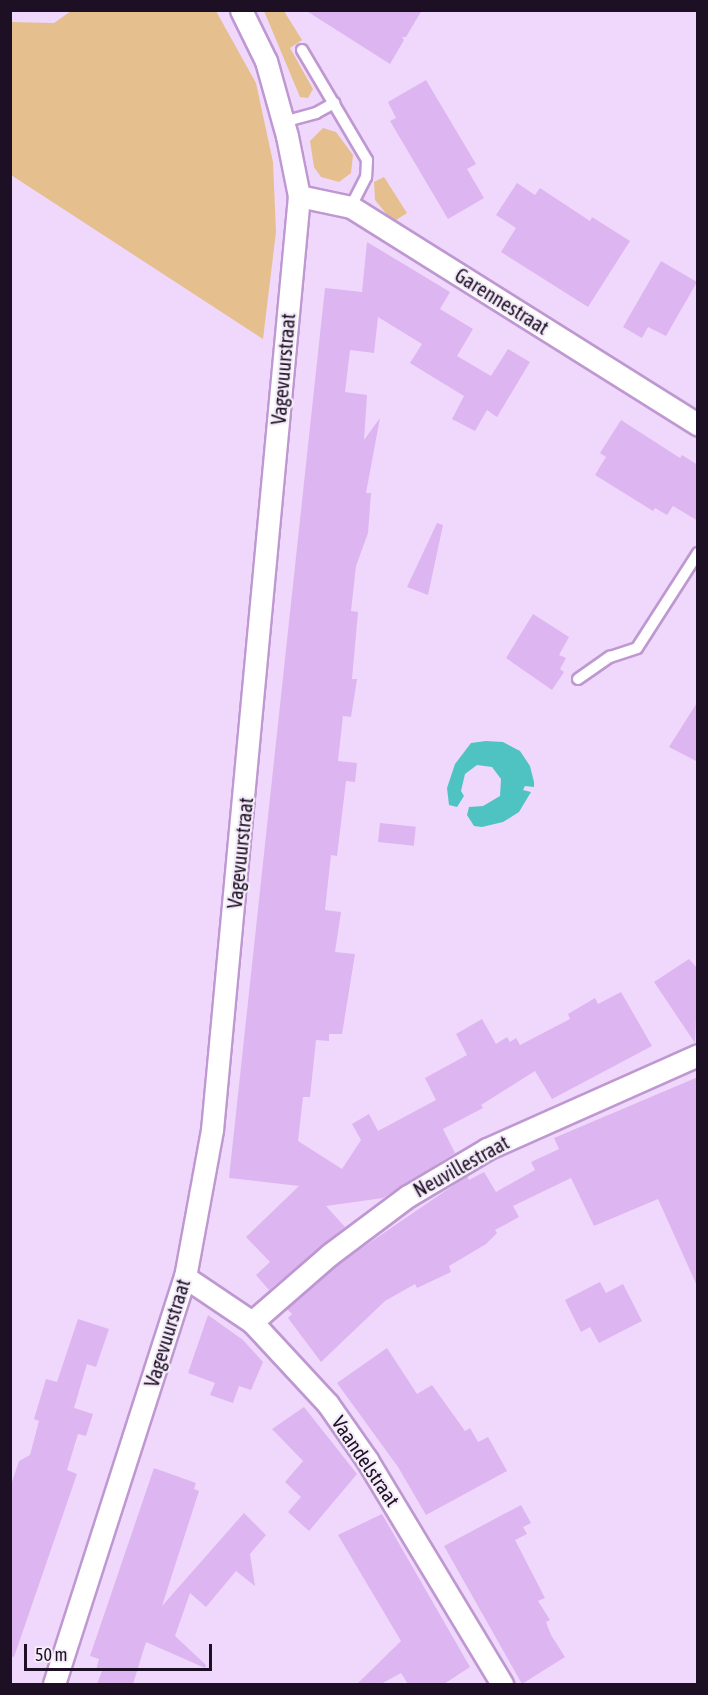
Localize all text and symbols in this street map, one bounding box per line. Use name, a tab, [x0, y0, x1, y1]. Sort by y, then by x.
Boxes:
street label: Garennestraat	[451, 263, 553, 339]
street label: Vagevuurstraat	[266, 312, 300, 426]
street label: Vagevuurstraat	[222, 796, 258, 910]
street label: Neuvillestraat	[409, 1130, 513, 1202]
street label: Vagevuurstraat	[139, 1276, 195, 1390]
street label: Vaandelstraat	[327, 1411, 405, 1511]
scale bar	[27, 1632, 214, 1670]
text: 50 m	[35, 1644, 67, 1665]

